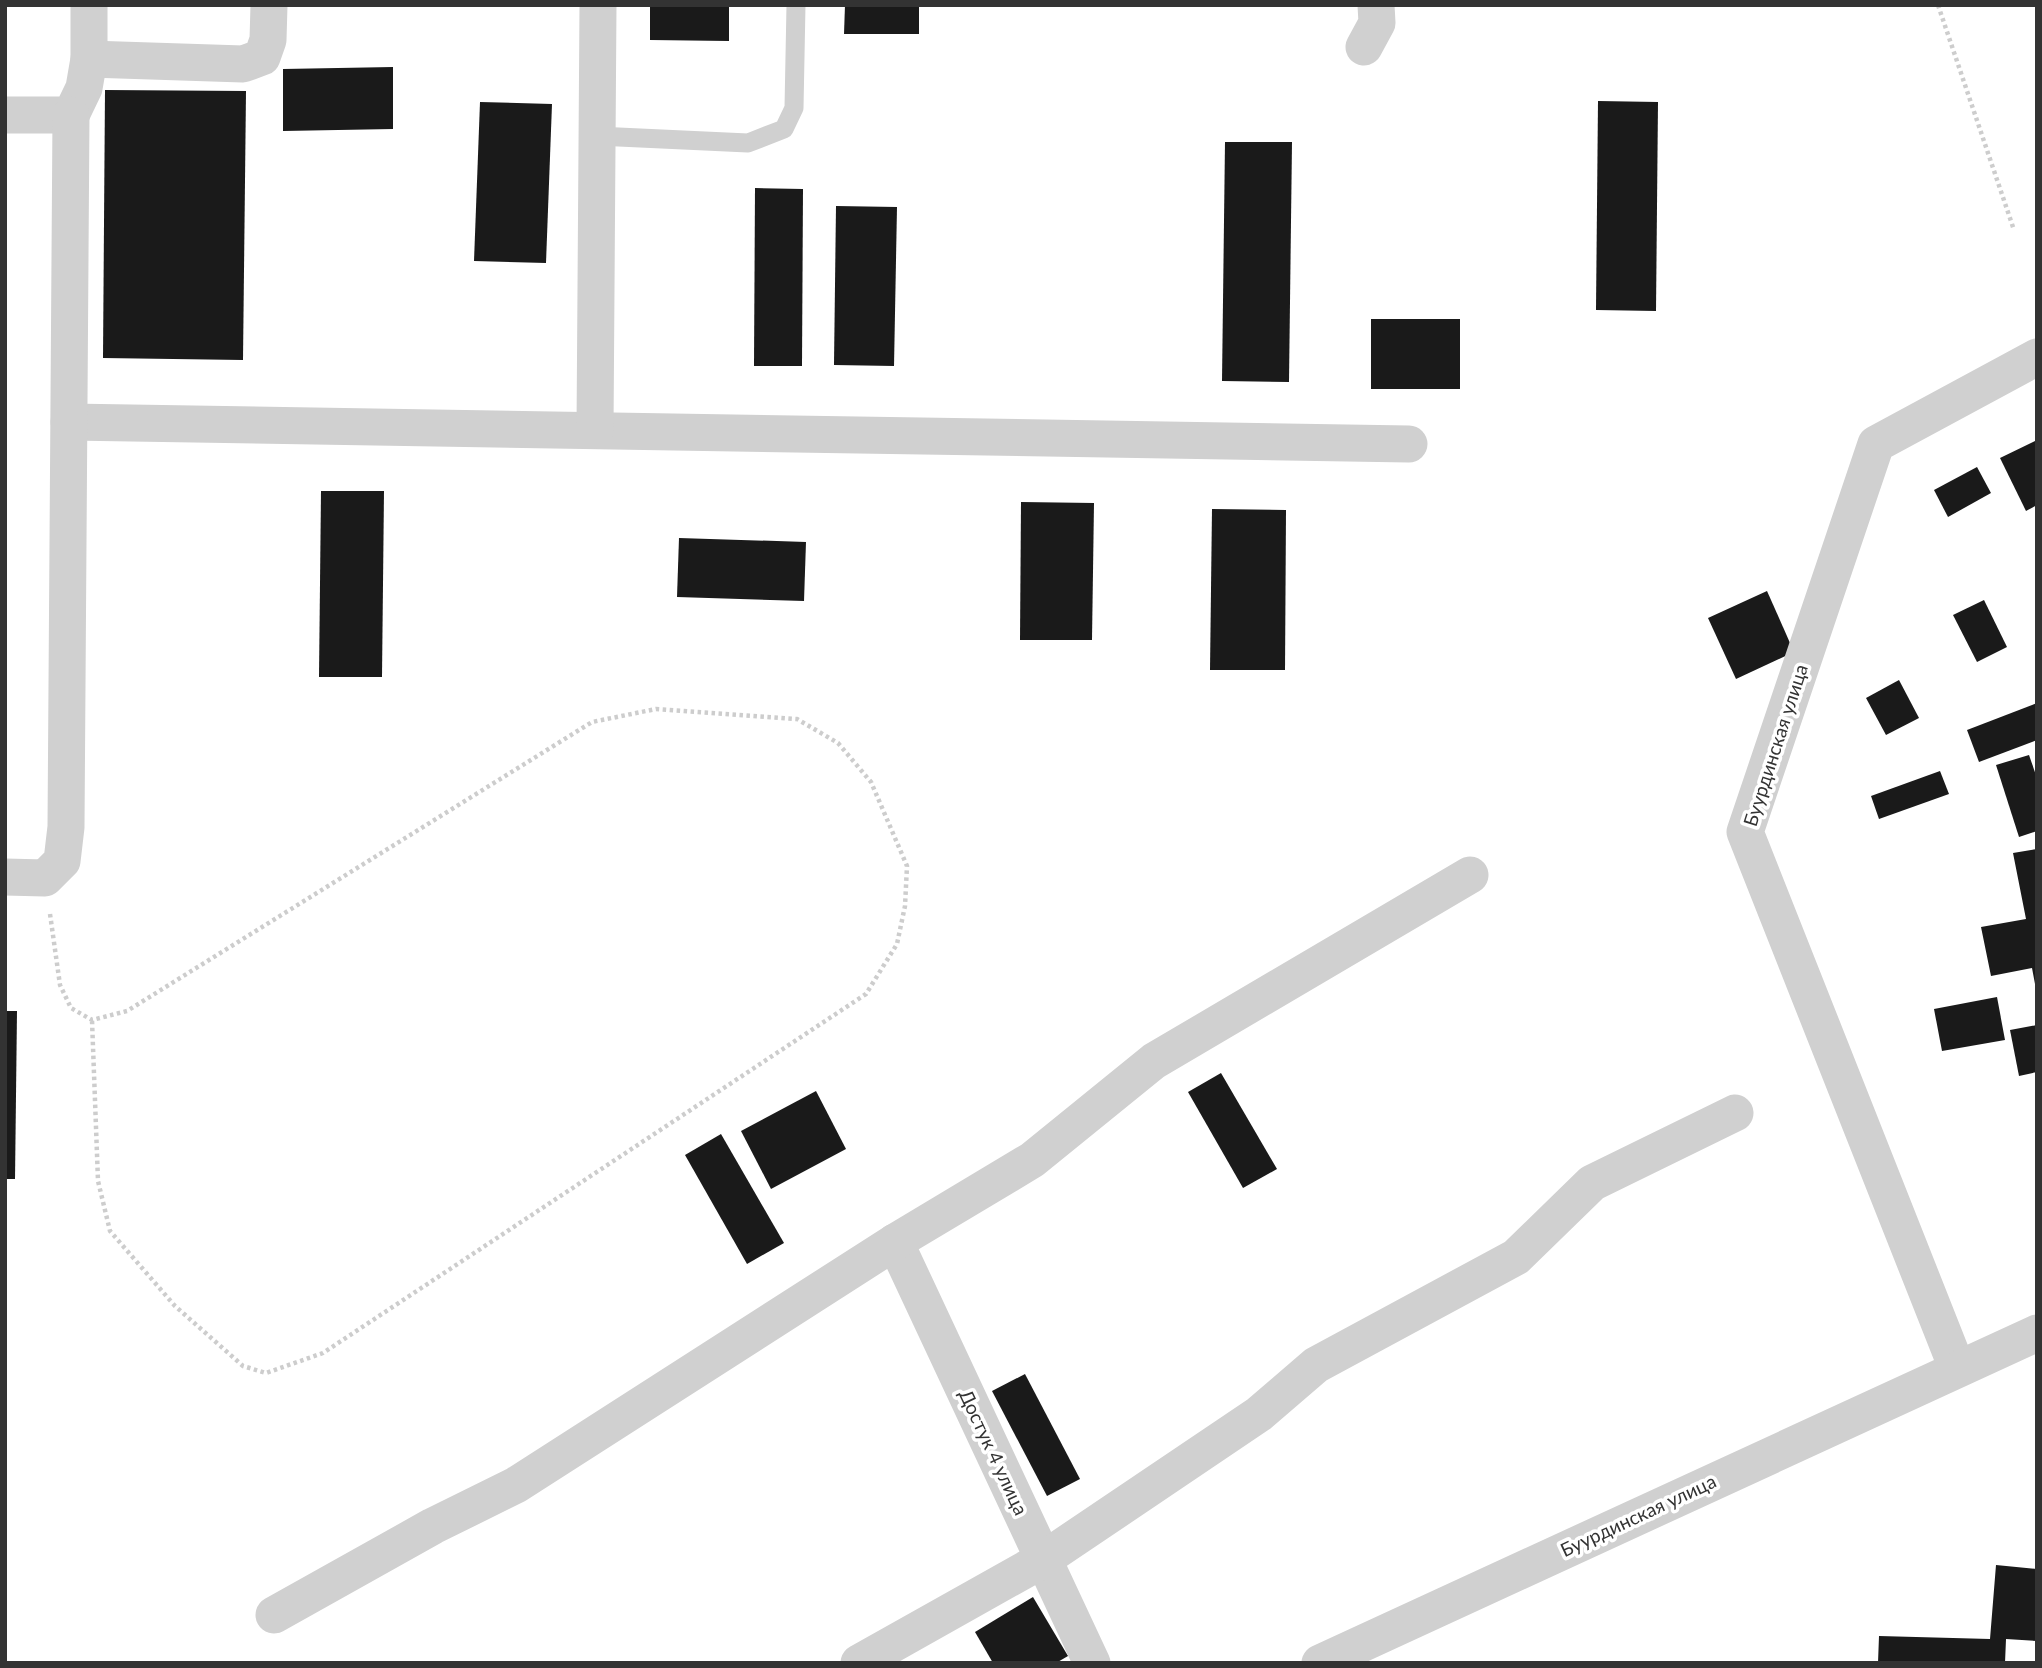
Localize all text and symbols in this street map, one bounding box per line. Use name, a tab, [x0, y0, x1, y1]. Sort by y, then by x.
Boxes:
street label: Буурдинская улица	[1738, 661, 1812, 829]
street label: Достук 4 улица	[955, 1385, 1033, 1519]
street label: Буурдинская улица	[1557, 1469, 1719, 1561]

